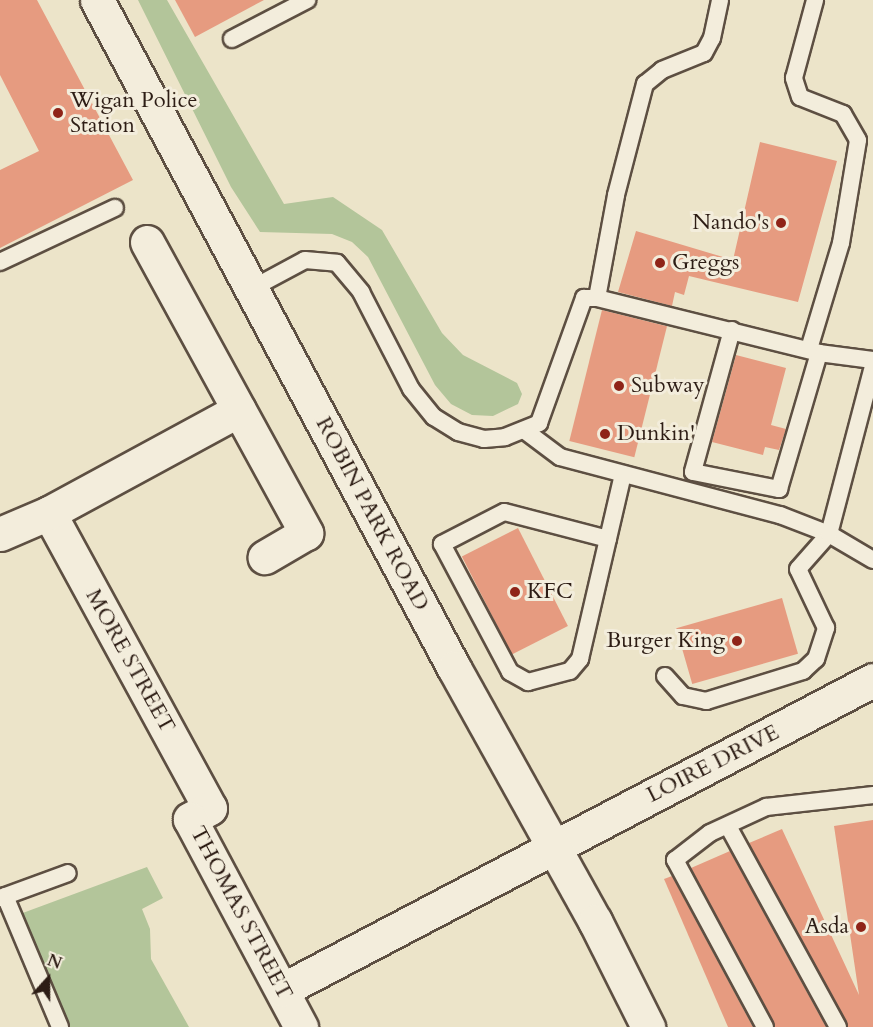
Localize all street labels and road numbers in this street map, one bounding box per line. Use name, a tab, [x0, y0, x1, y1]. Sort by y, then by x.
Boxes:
street label: ROBIN PARK ROAD	[310, 413, 434, 615]
street label: MORE STREET	[80, 585, 180, 737]
street label: LOIRE DRIVE	[642, 719, 784, 809]
street label: THOMAS STREET	[184, 822, 298, 1004]

